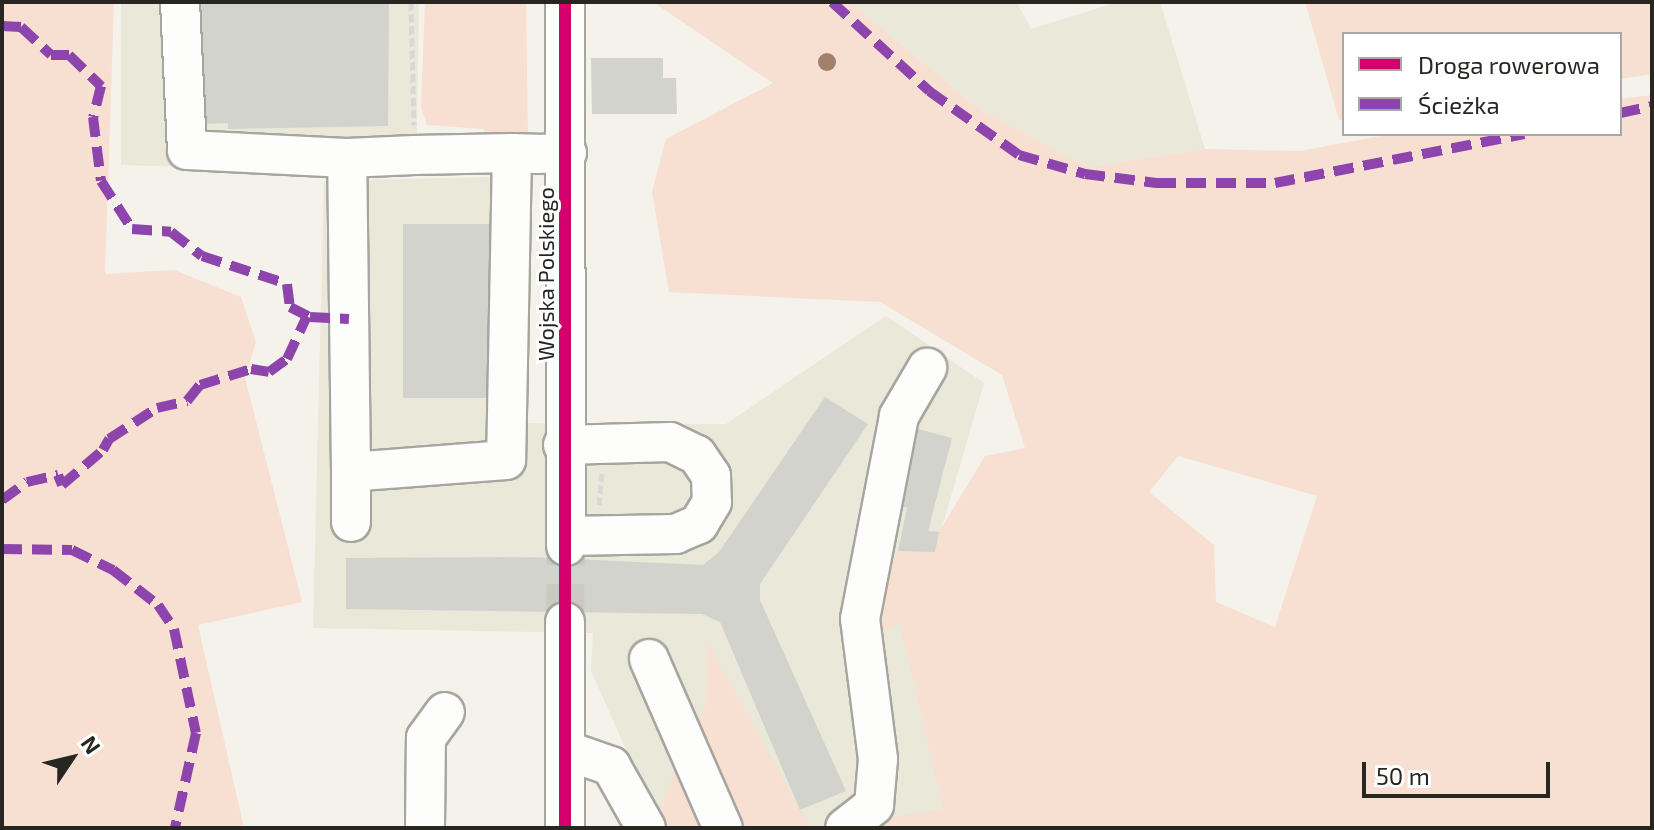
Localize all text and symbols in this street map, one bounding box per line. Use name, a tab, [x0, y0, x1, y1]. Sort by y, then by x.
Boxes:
legend	[1342, 32, 1622, 136]
text: Droga rowerowa	[1418, 50, 1600, 79]
text: Ścieżka	[1418, 90, 1500, 119]
street label: Wojska Polskiego	[533, 187, 559, 361]
north arrow	[32, 718, 112, 798]
text: N	[76, 730, 107, 758]
scale bar	[1366, 746, 1554, 796]
text: 50 m	[1376, 761, 1430, 790]

